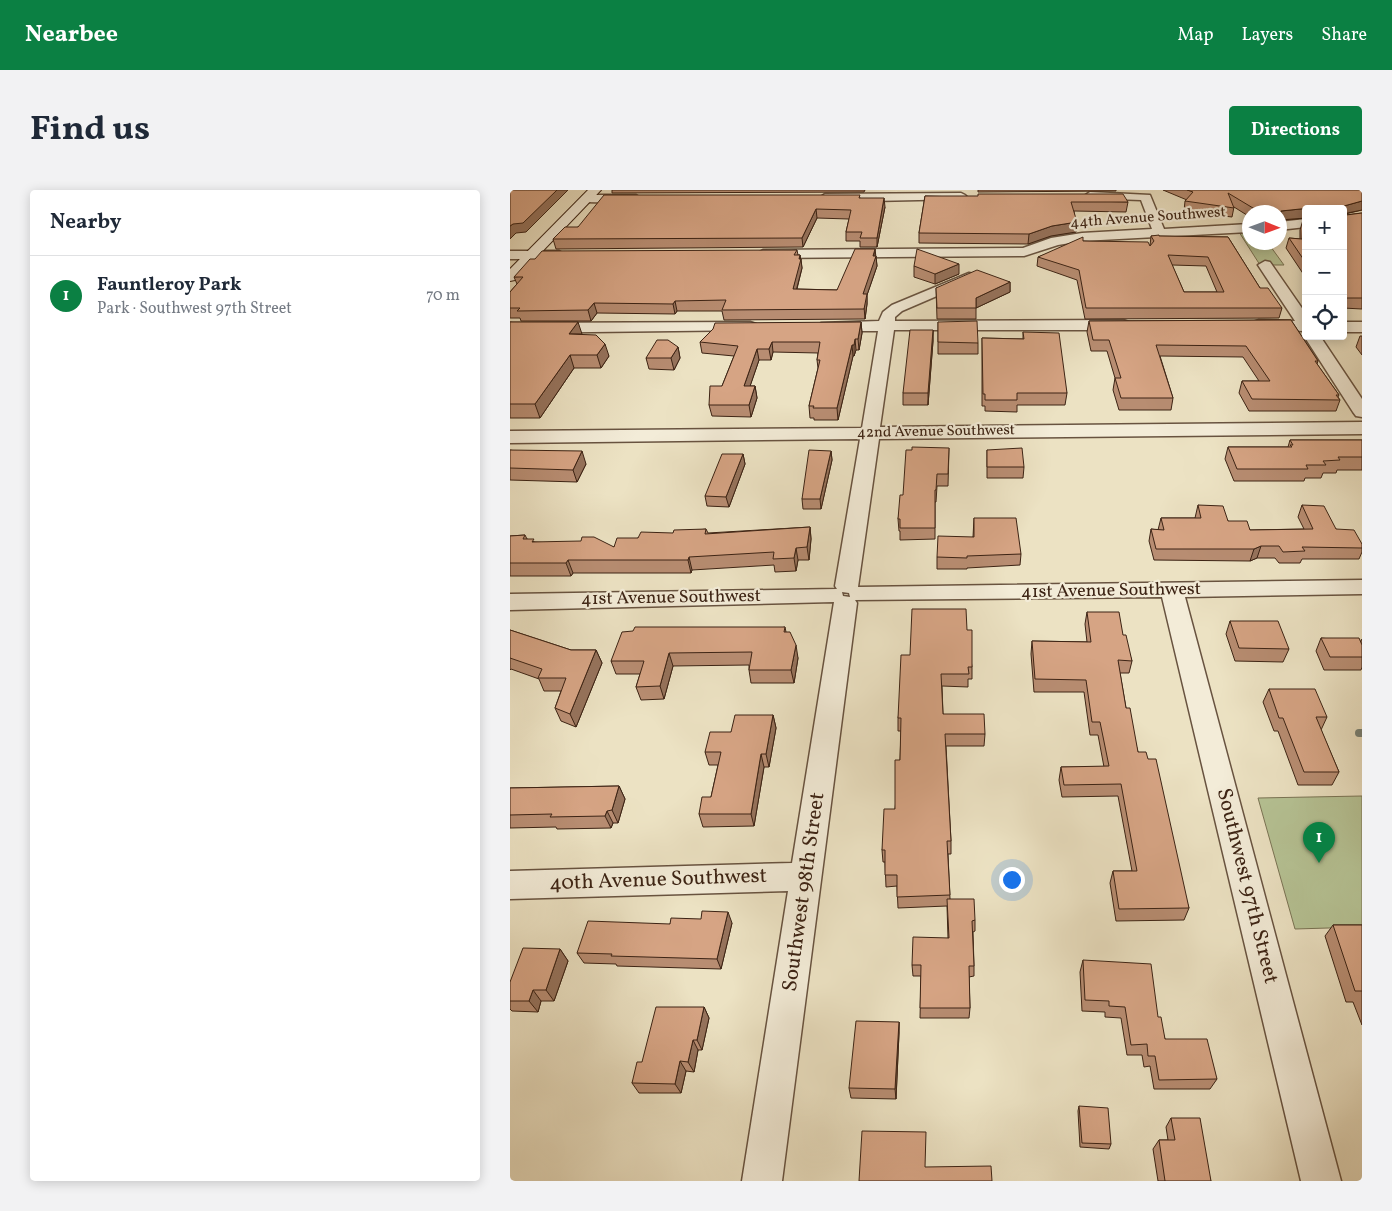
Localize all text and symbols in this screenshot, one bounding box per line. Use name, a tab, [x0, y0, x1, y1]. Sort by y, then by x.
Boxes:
text: Nearbee	[25, 18, 118, 52]
text: Map	[1177, 23, 1213, 48]
text: Layers	[1241, 23, 1293, 48]
text: Share	[1321, 23, 1367, 48]
text: Find us	[30, 106, 150, 154]
button: Directions	[1229, 106, 1362, 155]
street label: 44th Avenue Southwest	[1070, 202, 1226, 234]
north arrow	[1242, 205, 1287, 250]
map controls	[1302, 205, 1347, 340]
button: +	[1302, 205, 1347, 250]
text: Nearby	[50, 208, 121, 237]
button: −	[1302, 250, 1347, 295]
text: Fauntleroy Park	[97, 272, 242, 298]
text: 1	[63, 285, 69, 307]
text: 70 m	[426, 285, 460, 307]
button: locate	[1302, 295, 1347, 340]
text: Park · Southwest 97th Street	[97, 298, 292, 320]
street label: 42nd Avenue Southwest	[857, 420, 1015, 444]
street label: 41st Avenue Southwest	[1021, 577, 1201, 605]
street label: 41st Avenue Southwest	[581, 584, 761, 612]
street label: Southwest 97th Street	[1209, 785, 1285, 987]
street label: Southwest 98th Street	[776, 791, 832, 993]
pin: 1	[1303, 822, 1335, 863]
street label: 40th Avenue Southwest	[549, 862, 767, 898]
your location	[999, 867, 1025, 893]

